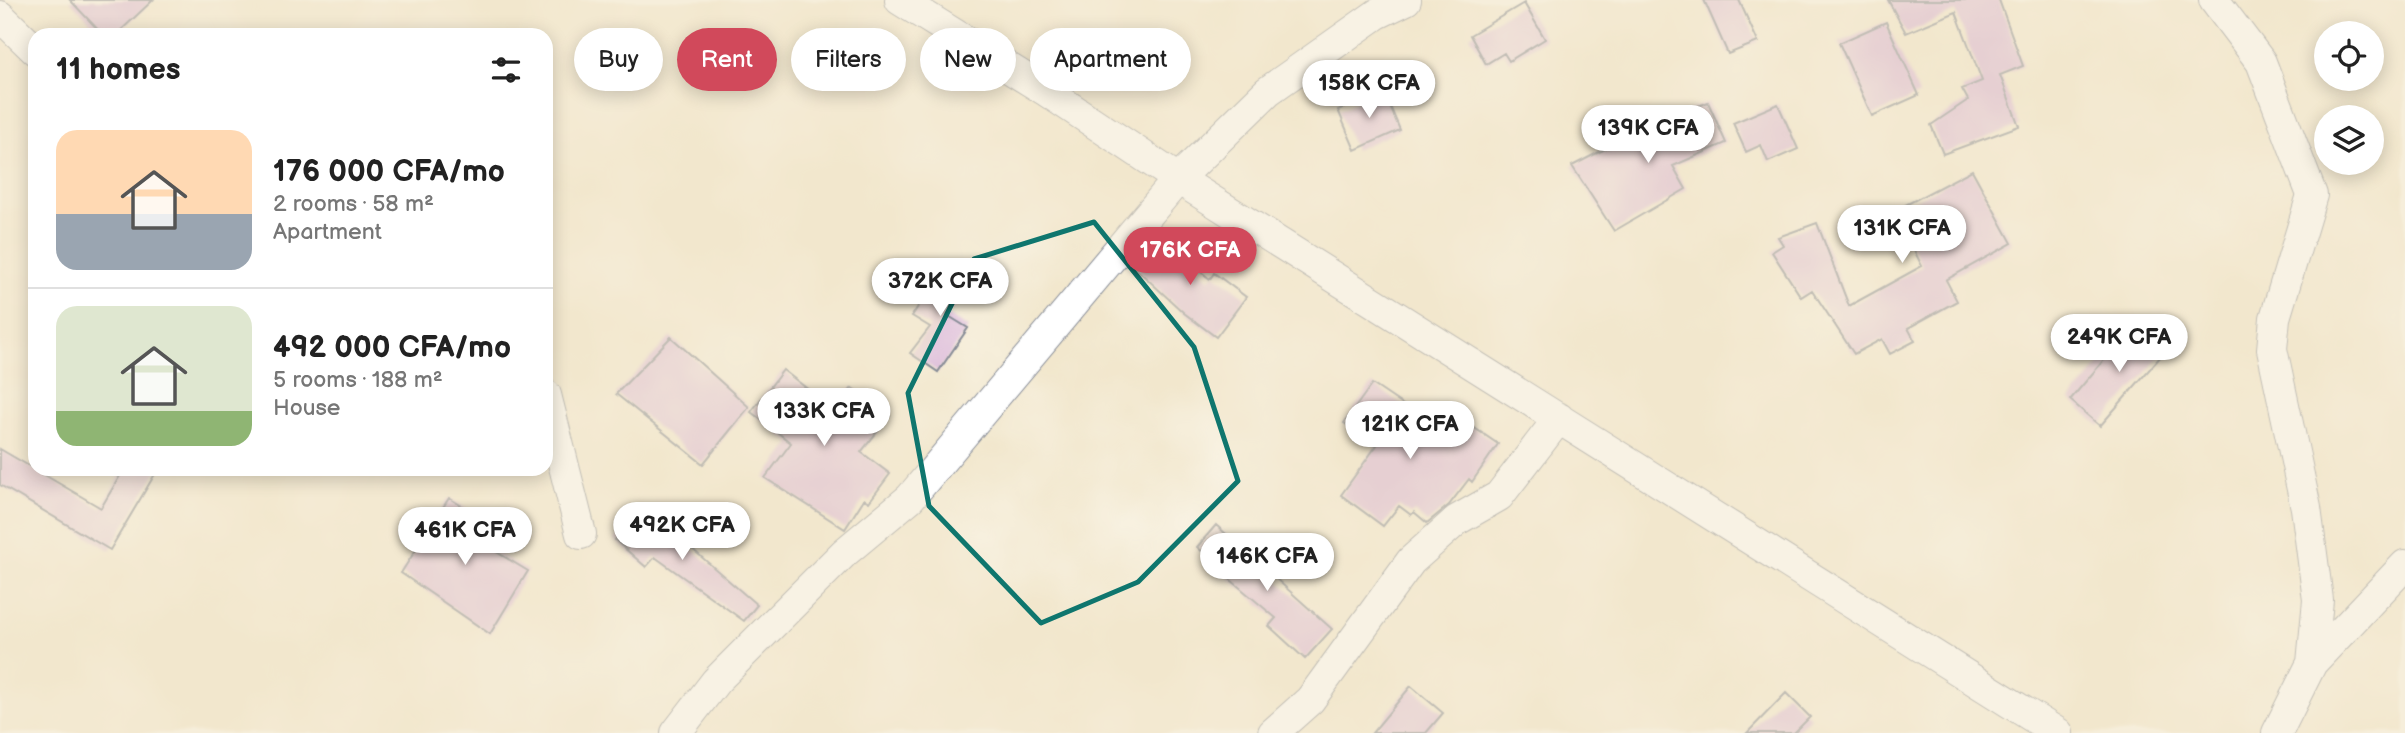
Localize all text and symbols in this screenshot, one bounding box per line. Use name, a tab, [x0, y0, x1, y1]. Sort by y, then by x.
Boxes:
map controls	[2314, 21, 2384, 175]
button: locate	[2314, 21, 2384, 91]
chip: Buy	[574, 28, 663, 91]
chip: Rent	[677, 28, 777, 91]
chip: Filters	[791, 28, 906, 91]
chip: New	[920, 28, 1016, 91]
chip: Apartment	[1030, 28, 1191, 91]
icon: filters	[487, 51, 525, 89]
text: 11 homes	[56, 52, 180, 88]
pin: 158K CFA	[1297, 60, 1441, 120]
text: 158K CFA	[1318, 69, 1420, 97]
button: layers	[2314, 105, 2384, 175]
pin: 139K CFA	[1576, 106, 1720, 165]
text: 139K CFA	[1597, 114, 1699, 142]
text: 176 000 CFA/mo	[273, 154, 505, 190]
icon: home	[112, 158, 196, 242]
text: 2 rooms · 58 m²	[273, 190, 434, 218]
pin: 131K CFA	[1830, 205, 1974, 265]
text: 131K CFA	[1853, 214, 1951, 242]
text: Apartment	[273, 218, 382, 246]
pin: 176K CFA	[1118, 228, 1262, 287]
text: 176K CFA	[1140, 236, 1240, 264]
pin: 372K CFA	[868, 258, 1012, 318]
text: 372K CFA	[888, 267, 992, 295]
pin: 249K CFA	[2047, 314, 2191, 374]
text: 249K CFA	[2067, 323, 2171, 351]
text: 492 000 CFA/mo	[273, 330, 511, 366]
icon: home	[112, 334, 196, 418]
text: 5 rooms · 188 m²	[273, 366, 443, 394]
pin: 133K CFA	[752, 388, 896, 448]
text: House	[273, 394, 340, 422]
text: 133K CFA	[773, 397, 875, 425]
pin: 121K CFA	[1338, 402, 1482, 461]
text: 121K CFA	[1361, 410, 1459, 438]
pin: 492K CFA	[610, 503, 754, 562]
pin: 461K CFA	[393, 508, 537, 567]
text: 492K CFA	[629, 511, 735, 539]
text: 461K CFA	[414, 516, 516, 544]
pin: 146K CFA	[1195, 534, 1339, 593]
text: 146K CFA	[1216, 542, 1318, 570]

